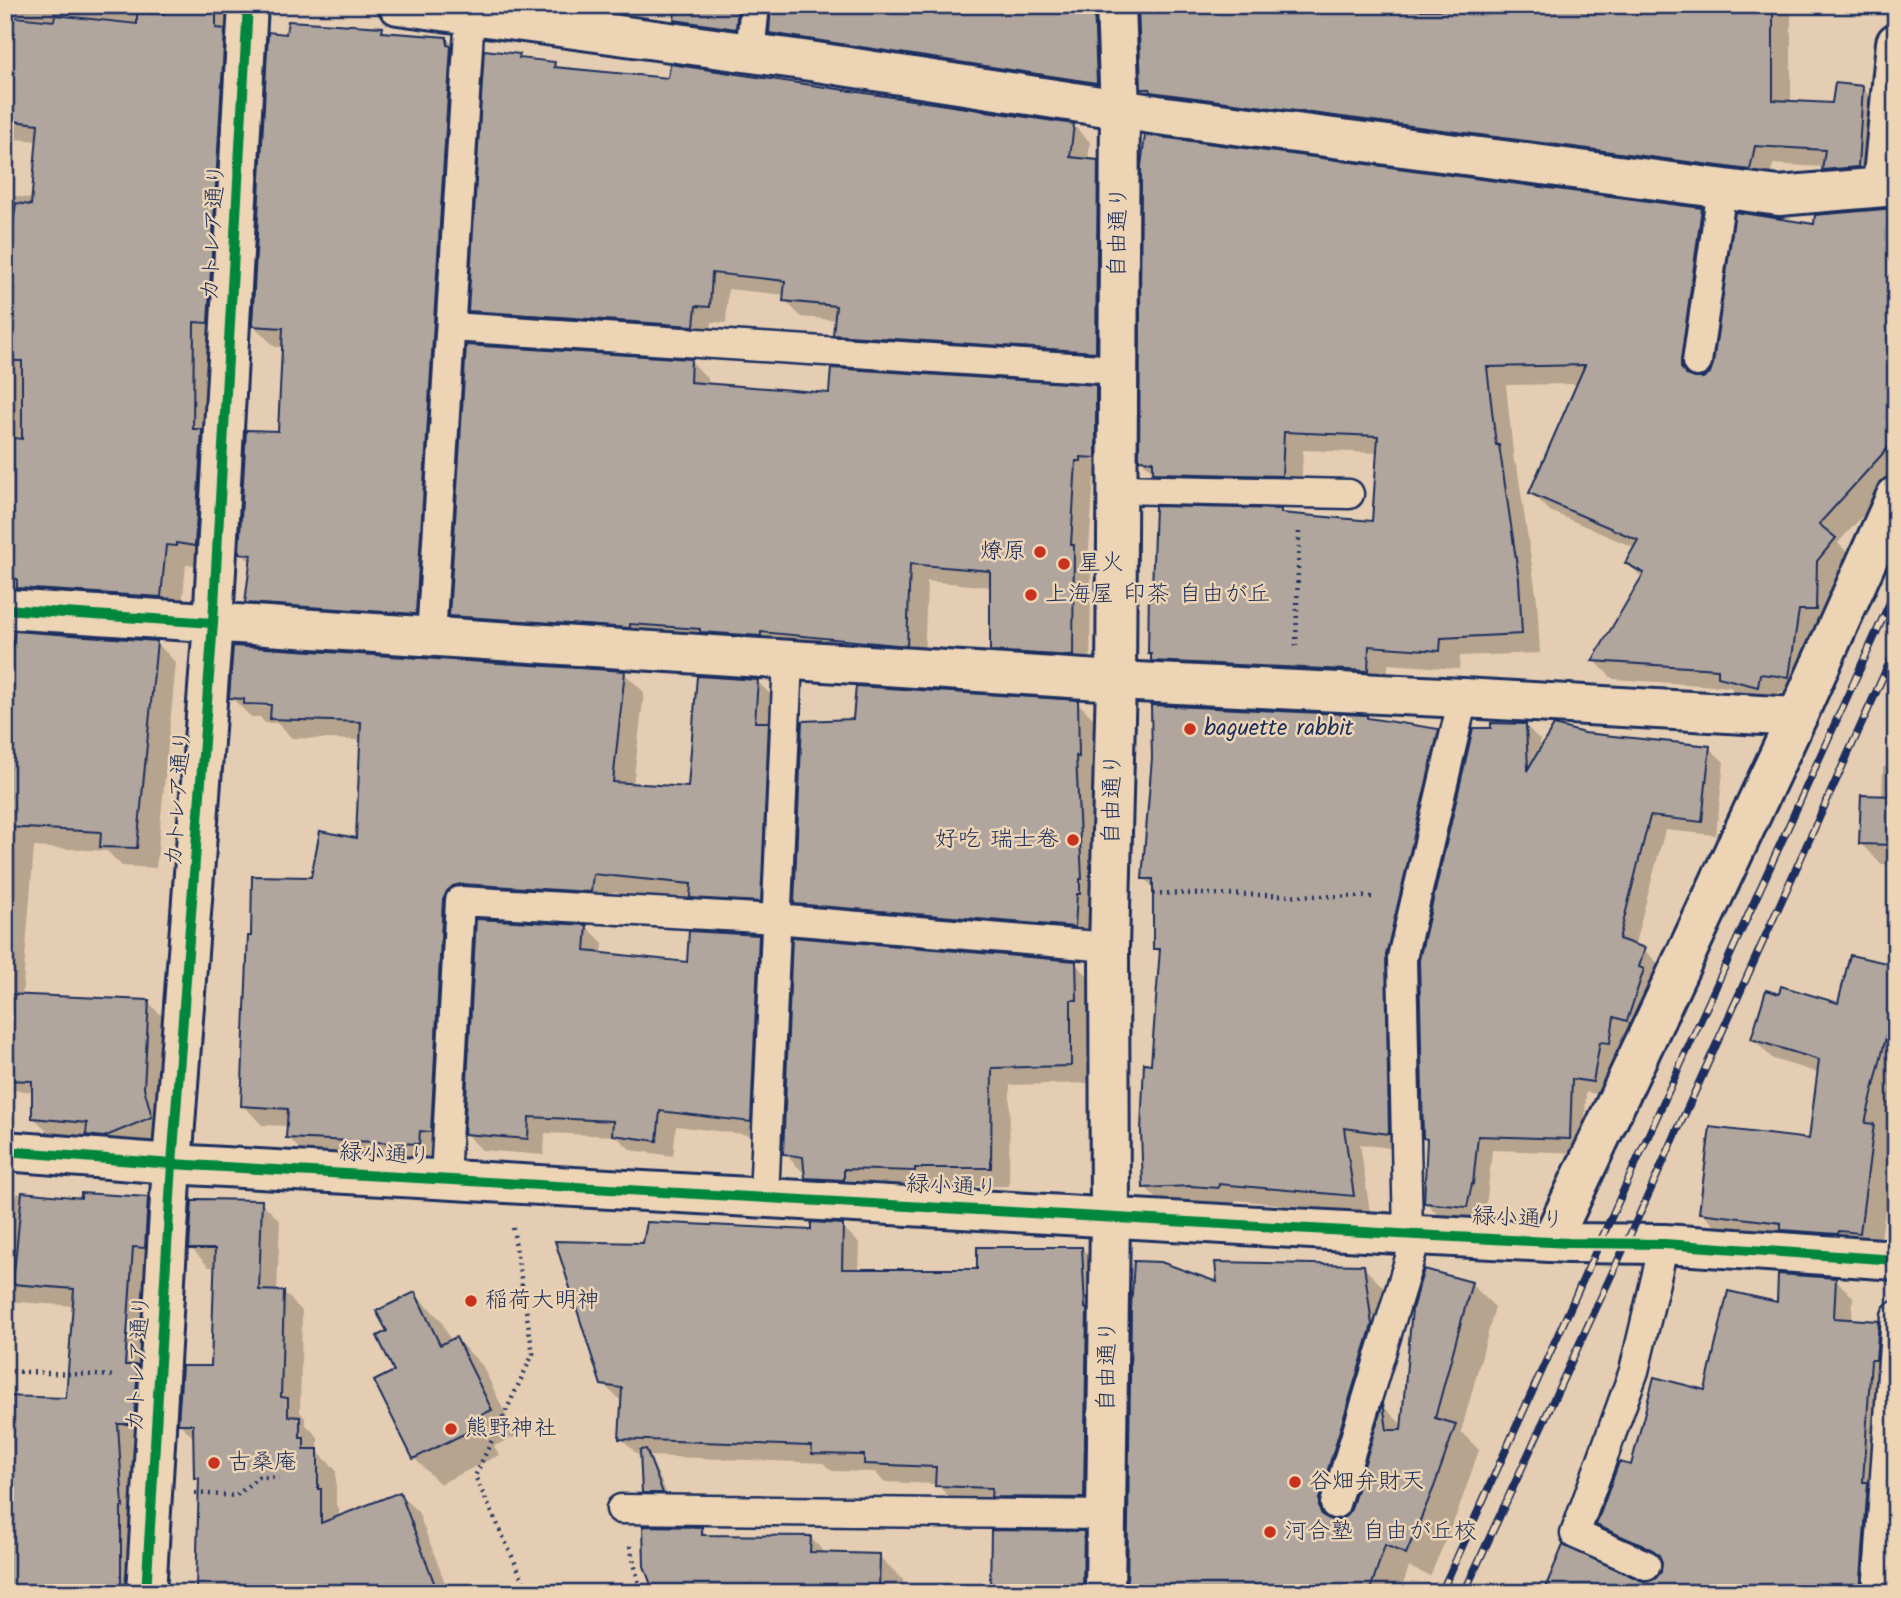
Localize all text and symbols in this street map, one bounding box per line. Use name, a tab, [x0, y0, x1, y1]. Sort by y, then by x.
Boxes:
street label: カトレア通り	[192, 162, 236, 302]
street label: 自由通り	[1100, 186, 1138, 278]
place label: 燎原	[980, 534, 1026, 570]
marker: 燎原	[1032, 544, 1048, 560]
place label: 星火	[1078, 546, 1124, 582]
marker: 星火	[1056, 556, 1072, 572]
place label: 上海屋 印茶 自由が丘	[1045, 577, 1270, 613]
marker: 上海屋 印茶 自由が丘	[1023, 587, 1039, 603]
place label: baguette rabbit	[1204, 711, 1355, 747]
marker: baguette rabbit	[1182, 721, 1198, 737]
street label: カトレア通り	[156, 728, 202, 868]
street label: 自由通り	[1094, 753, 1132, 845]
place label: 好吃 瑞士卷	[935, 822, 1059, 858]
marker: 好吃 瑞士卷	[1065, 832, 1081, 848]
street label: 緑小通り	[338, 1135, 432, 1175]
street label: 緑小通り	[905, 1167, 999, 1207]
street label: 緑小通り	[1471, 1199, 1565, 1239]
place label: 稲荷大明神	[485, 1283, 600, 1319]
street label: カトレア通り	[117, 1293, 161, 1433]
marker: 稲荷大明神	[463, 1293, 479, 1309]
street label: 自由通り	[1089, 1320, 1127, 1412]
place label: 熊野神社	[465, 1411, 557, 1447]
marker: 熊野神社	[443, 1421, 459, 1437]
place label: 古桑庵	[228, 1445, 297, 1481]
marker: 古桑庵	[206, 1455, 222, 1471]
place label: 谷畑弁財天	[1309, 1464, 1424, 1500]
marker: 谷畑弁財天	[1287, 1474, 1303, 1490]
place label: 河合塾 自由が丘校	[1284, 1514, 1477, 1550]
marker: 河合塾 自由が丘校	[1262, 1524, 1278, 1540]

